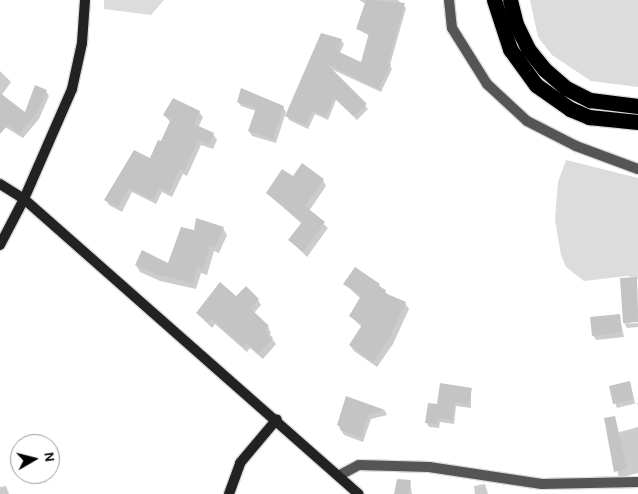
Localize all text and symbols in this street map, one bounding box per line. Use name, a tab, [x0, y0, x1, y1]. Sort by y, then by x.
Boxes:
north arrow	[10, 434, 60, 484]
text: N	[40, 451, 58, 463]

